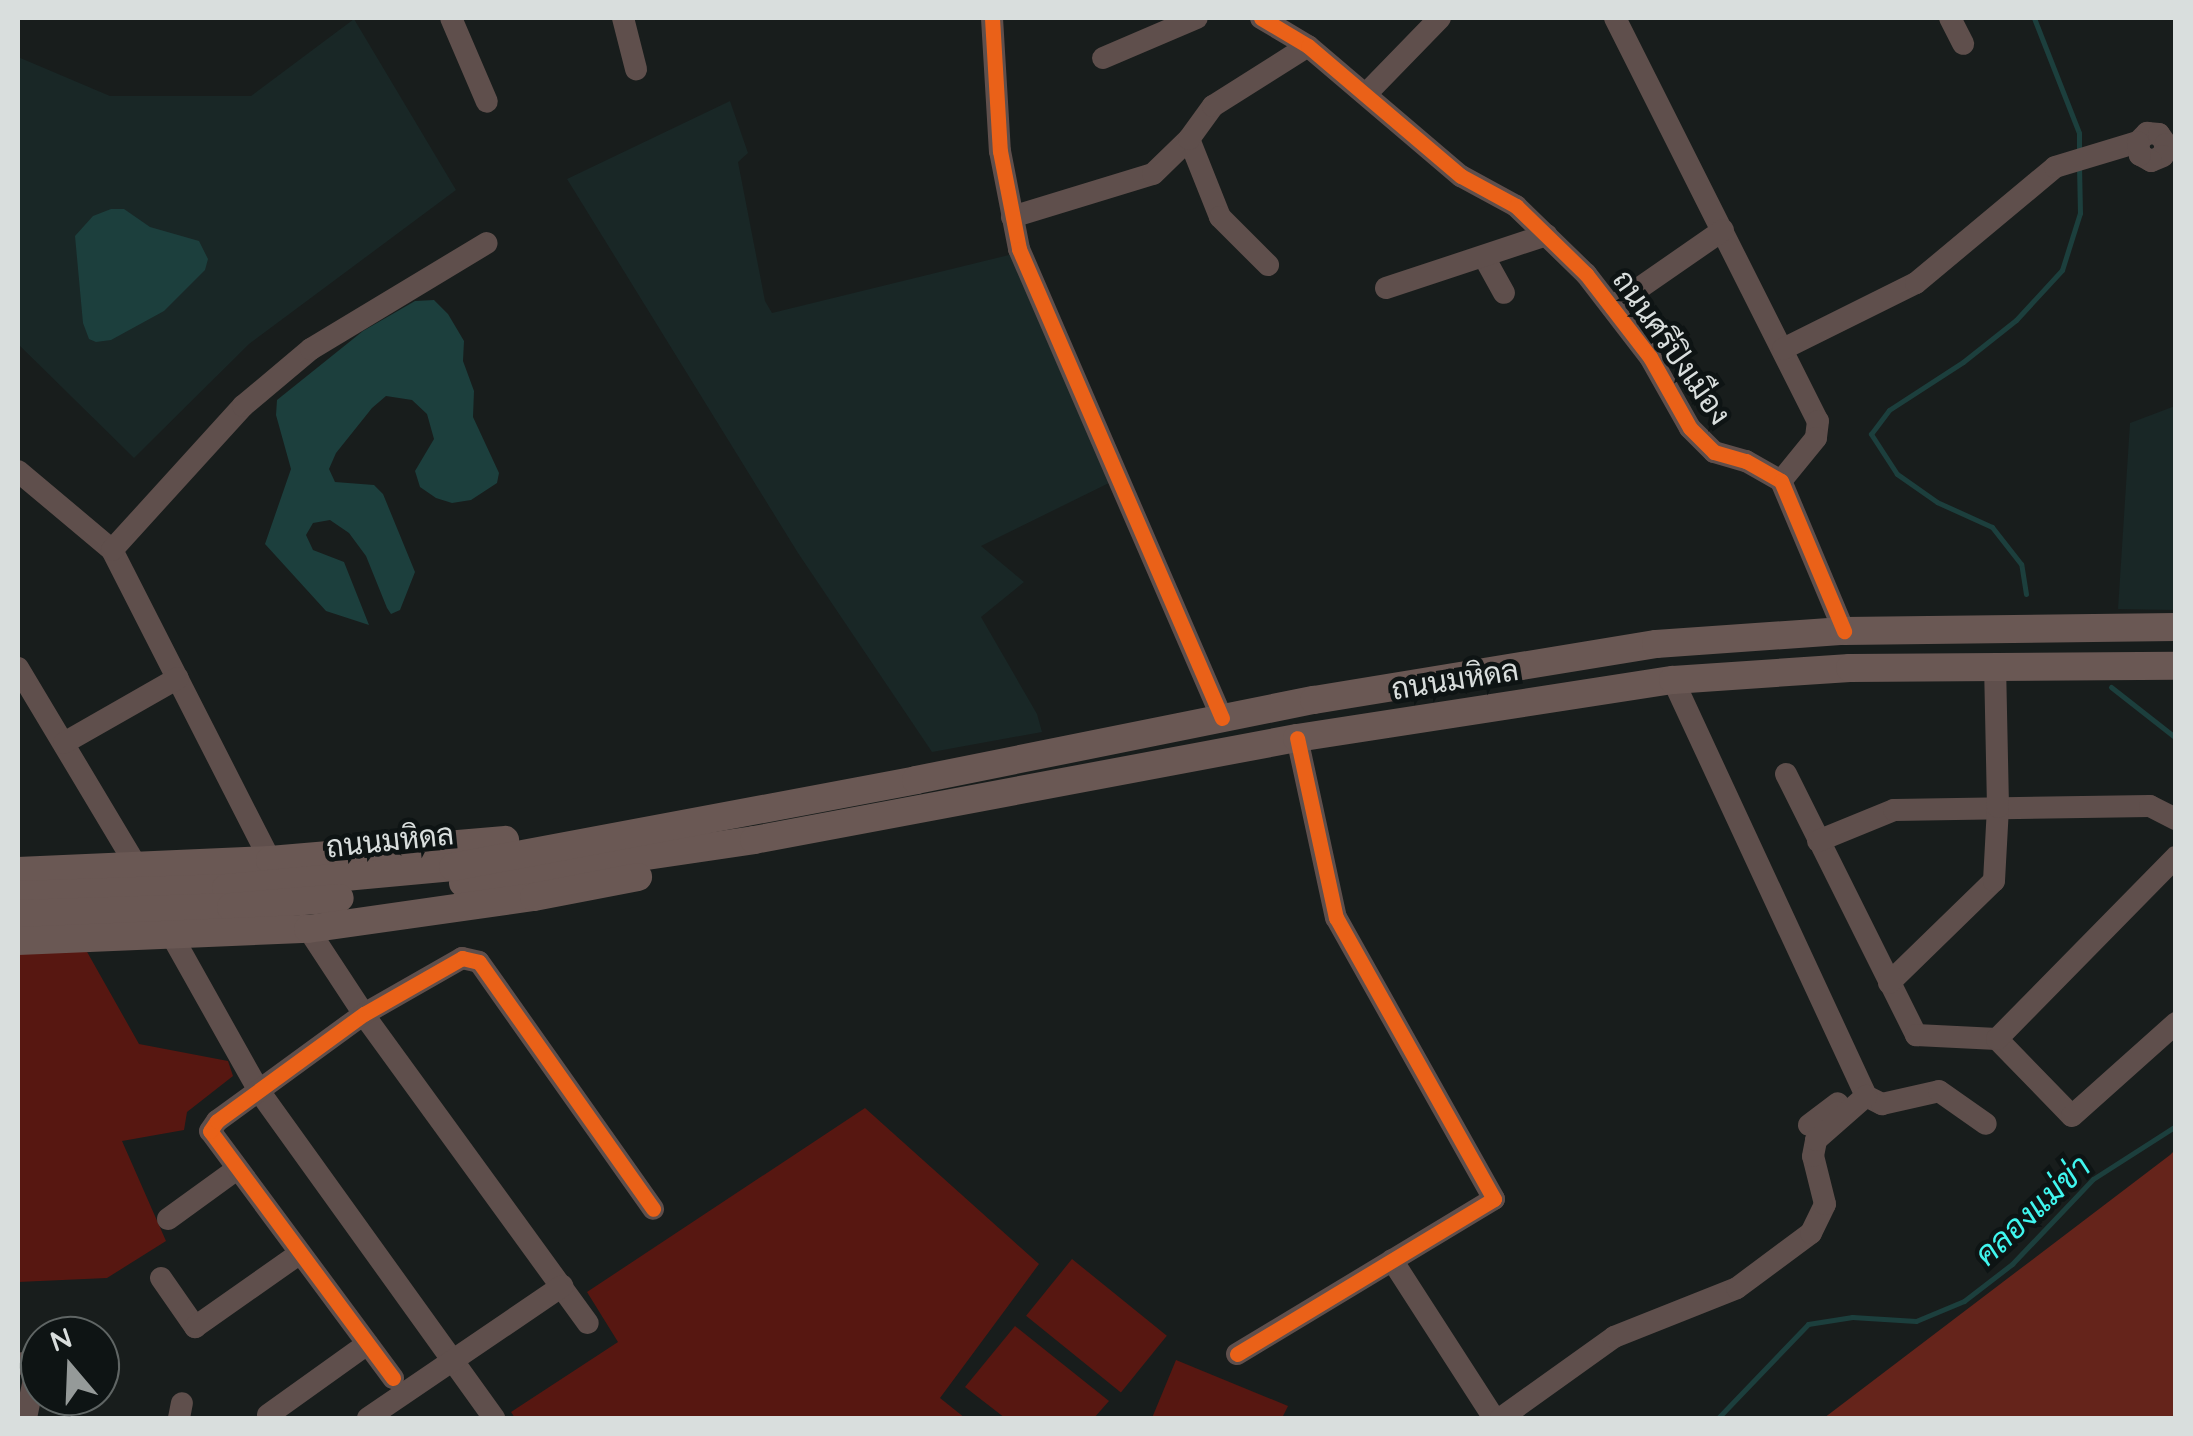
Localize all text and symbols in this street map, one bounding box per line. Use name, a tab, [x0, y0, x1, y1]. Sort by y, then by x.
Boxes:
street label: ถนนศรีปิงเมือง	[1606, 263, 1738, 431]
street label: ถนนมหิดล	[1389, 651, 1521, 707]
street label: ถนนมหิดล	[324, 815, 456, 865]
water label: คลองแม่ข่า	[1966, 1147, 2098, 1273]
north arrow	[20, 1316, 120, 1416]
text: N	[45, 1319, 76, 1359]

